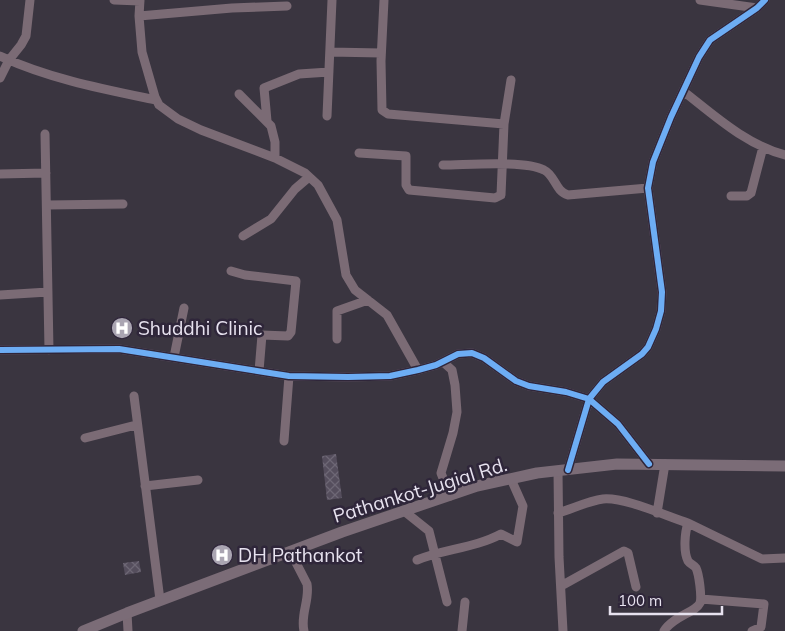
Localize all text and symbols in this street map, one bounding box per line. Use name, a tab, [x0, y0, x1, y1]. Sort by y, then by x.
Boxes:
hospital icon: Shuddhi Clinic	[110, 316, 134, 340]
place label: Shuddhi Clinic	[138, 316, 262, 340]
street label: Pathankot-Jugial Rd.	[330, 452, 510, 528]
hospital icon: DH Pathankot	[210, 543, 234, 567]
place label: DH Pathankot	[238, 543, 363, 567]
scale bar	[610, 584, 722, 616]
text: 100 m	[618, 591, 662, 610]

